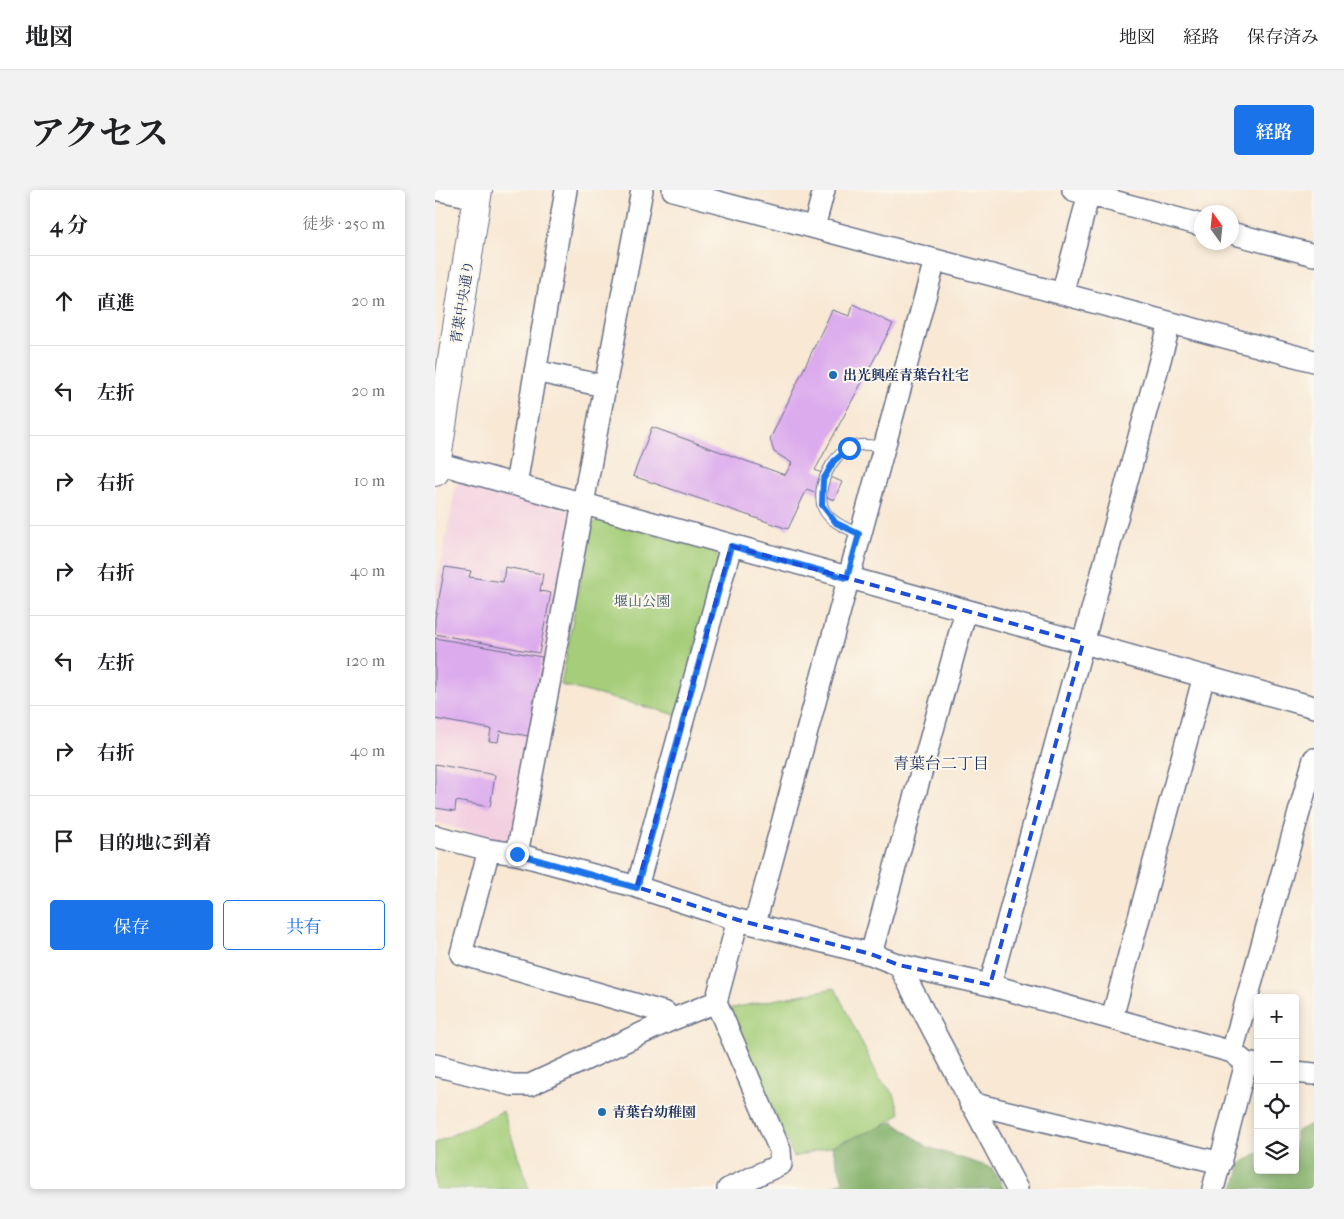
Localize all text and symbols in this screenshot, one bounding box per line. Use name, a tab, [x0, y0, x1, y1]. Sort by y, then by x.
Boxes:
text: 地図	[25, 23, 73, 51]
text: 地図	[1119, 27, 1155, 48]
text: 経路	[1183, 27, 1219, 48]
text: 保存済み	[1247, 27, 1319, 48]
button: 経路	[1234, 105, 1314, 155]
text: アクセス	[30, 113, 169, 154]
north arrow	[1194, 205, 1239, 250]
text: 4 分	[50, 213, 88, 237]
text: 徒歩 · 250 m	[302, 214, 385, 233]
street label: 青葉中央通り	[448, 259, 477, 345]
icon: ahead	[50, 287, 78, 315]
text: 20 m	[351, 291, 385, 310]
text: 直進	[97, 292, 135, 314]
place label: 出光興産青葉台社宅	[843, 367, 969, 384]
marker: 出光興産青葉台社宅	[827, 369, 839, 381]
icon: left	[50, 377, 78, 405]
text: 20 m	[351, 381, 385, 400]
text: 左折	[97, 382, 135, 404]
route start	[838, 437, 861, 460]
icon: right	[50, 467, 78, 495]
text: 10 m	[354, 471, 385, 490]
text: 右折	[97, 472, 135, 494]
icon: right	[50, 557, 78, 585]
text: 40 m	[350, 561, 385, 580]
text: 右折	[97, 562, 135, 584]
park label: 堰山公園	[614, 593, 670, 610]
icon: left	[50, 647, 78, 675]
text: 120 m	[346, 651, 385, 670]
text: 左折	[97, 652, 135, 674]
icon: right	[50, 737, 78, 765]
text: 40 m	[350, 741, 385, 760]
text: 右折	[97, 742, 135, 764]
district label: 青葉台二丁目	[893, 754, 989, 773]
icon: arrive	[50, 827, 78, 855]
text: 目的地に到着	[97, 832, 211, 854]
route end	[506, 843, 529, 866]
button: 保存	[50, 900, 213, 950]
button: 共有	[223, 900, 385, 950]
map controls	[1254, 994, 1299, 1174]
button: +	[1254, 994, 1299, 1039]
button: −	[1254, 1039, 1299, 1084]
button: locate	[1254, 1084, 1299, 1129]
place label: 青葉台幼稚園	[612, 1104, 696, 1121]
marker: 青葉台幼稚園	[596, 1106, 608, 1118]
button: layers	[1254, 1129, 1299, 1174]

